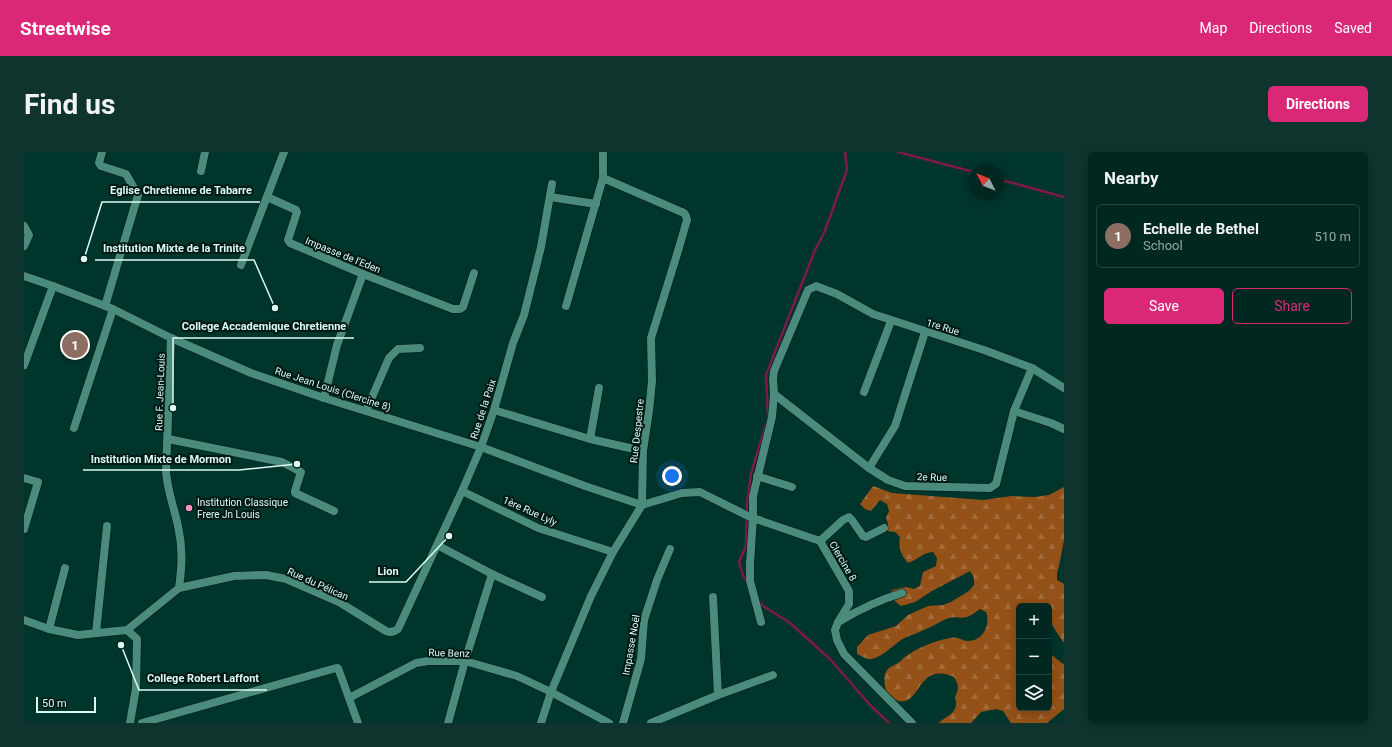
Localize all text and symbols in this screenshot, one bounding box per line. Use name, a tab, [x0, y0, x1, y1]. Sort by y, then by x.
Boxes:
text: Streetwise	[20, 17, 111, 40]
text: Map	[1200, 20, 1227, 36]
text: Directions	[1249, 20, 1312, 36]
text: Saved	[1334, 20, 1372, 36]
button: Directions	[1268, 86, 1368, 122]
text: Find us	[24, 88, 115, 121]
north arrow	[968, 164, 1004, 200]
text: Nearby	[1104, 168, 1159, 188]
callout: Eglise Chretienne de Tabarre	[102, 179, 260, 202]
text: Eglise Chretienne de Tabarre	[110, 184, 252, 197]
text: Echelle de Bethel	[1143, 220, 1259, 238]
text: 1	[1114, 229, 1122, 244]
text: 510 m	[1314, 229, 1351, 244]
street label: Impasse de l'Eden	[304, 235, 382, 275]
callout: Institution Mixte de la Trinite	[95, 237, 254, 260]
text: School	[1143, 238, 1183, 253]
text: Institution Mixte de la Trinite	[103, 242, 245, 255]
button: Save	[1104, 288, 1224, 324]
button: Share	[1232, 288, 1352, 324]
callout: College Accademique Chretienne	[173, 315, 354, 338]
street label: 1re Rue	[925, 317, 961, 337]
text: College Accademique Chretienne	[182, 320, 346, 333]
pin: 1	[62, 330, 88, 360]
street label: Rue F. Jean-Louis	[153, 353, 167, 431]
street label: Rue Jean Louis (Clercine 8)	[273, 365, 392, 414]
street label: Rue de la Paix	[468, 378, 498, 440]
street label: Rue Despestre	[628, 398, 646, 464]
callout: Institution Mixte de Mormon	[83, 447, 239, 470]
text: Institution Mixte de Mormon	[91, 453, 231, 466]
your location	[662, 466, 682, 486]
street label: 2e Rue	[917, 471, 947, 483]
street label: 1ère Rue Lyly	[501, 494, 559, 528]
place label: Institution Classique Frere Jn Louis	[197, 497, 288, 520]
marker: Institution Classique Frere Jn Louis	[184, 503, 194, 513]
street label: Clercine 8	[827, 539, 859, 583]
callout: Lion	[369, 559, 406, 582]
text: Lion	[377, 565, 399, 578]
street label: Rue du Pélican	[286, 566, 350, 602]
map controls	[1016, 603, 1052, 711]
button: +	[1016, 603, 1052, 639]
street label: Impasse Noël	[620, 614, 642, 676]
button: −	[1016, 639, 1052, 675]
street label: Rue Benz	[428, 647, 470, 659]
callout: College Robert Laffont	[139, 667, 267, 690]
text: College Robert Laffont	[147, 672, 259, 685]
button: layers	[1016, 675, 1052, 711]
scale bar	[36, 695, 96, 714]
text: 50 m	[42, 697, 67, 710]

